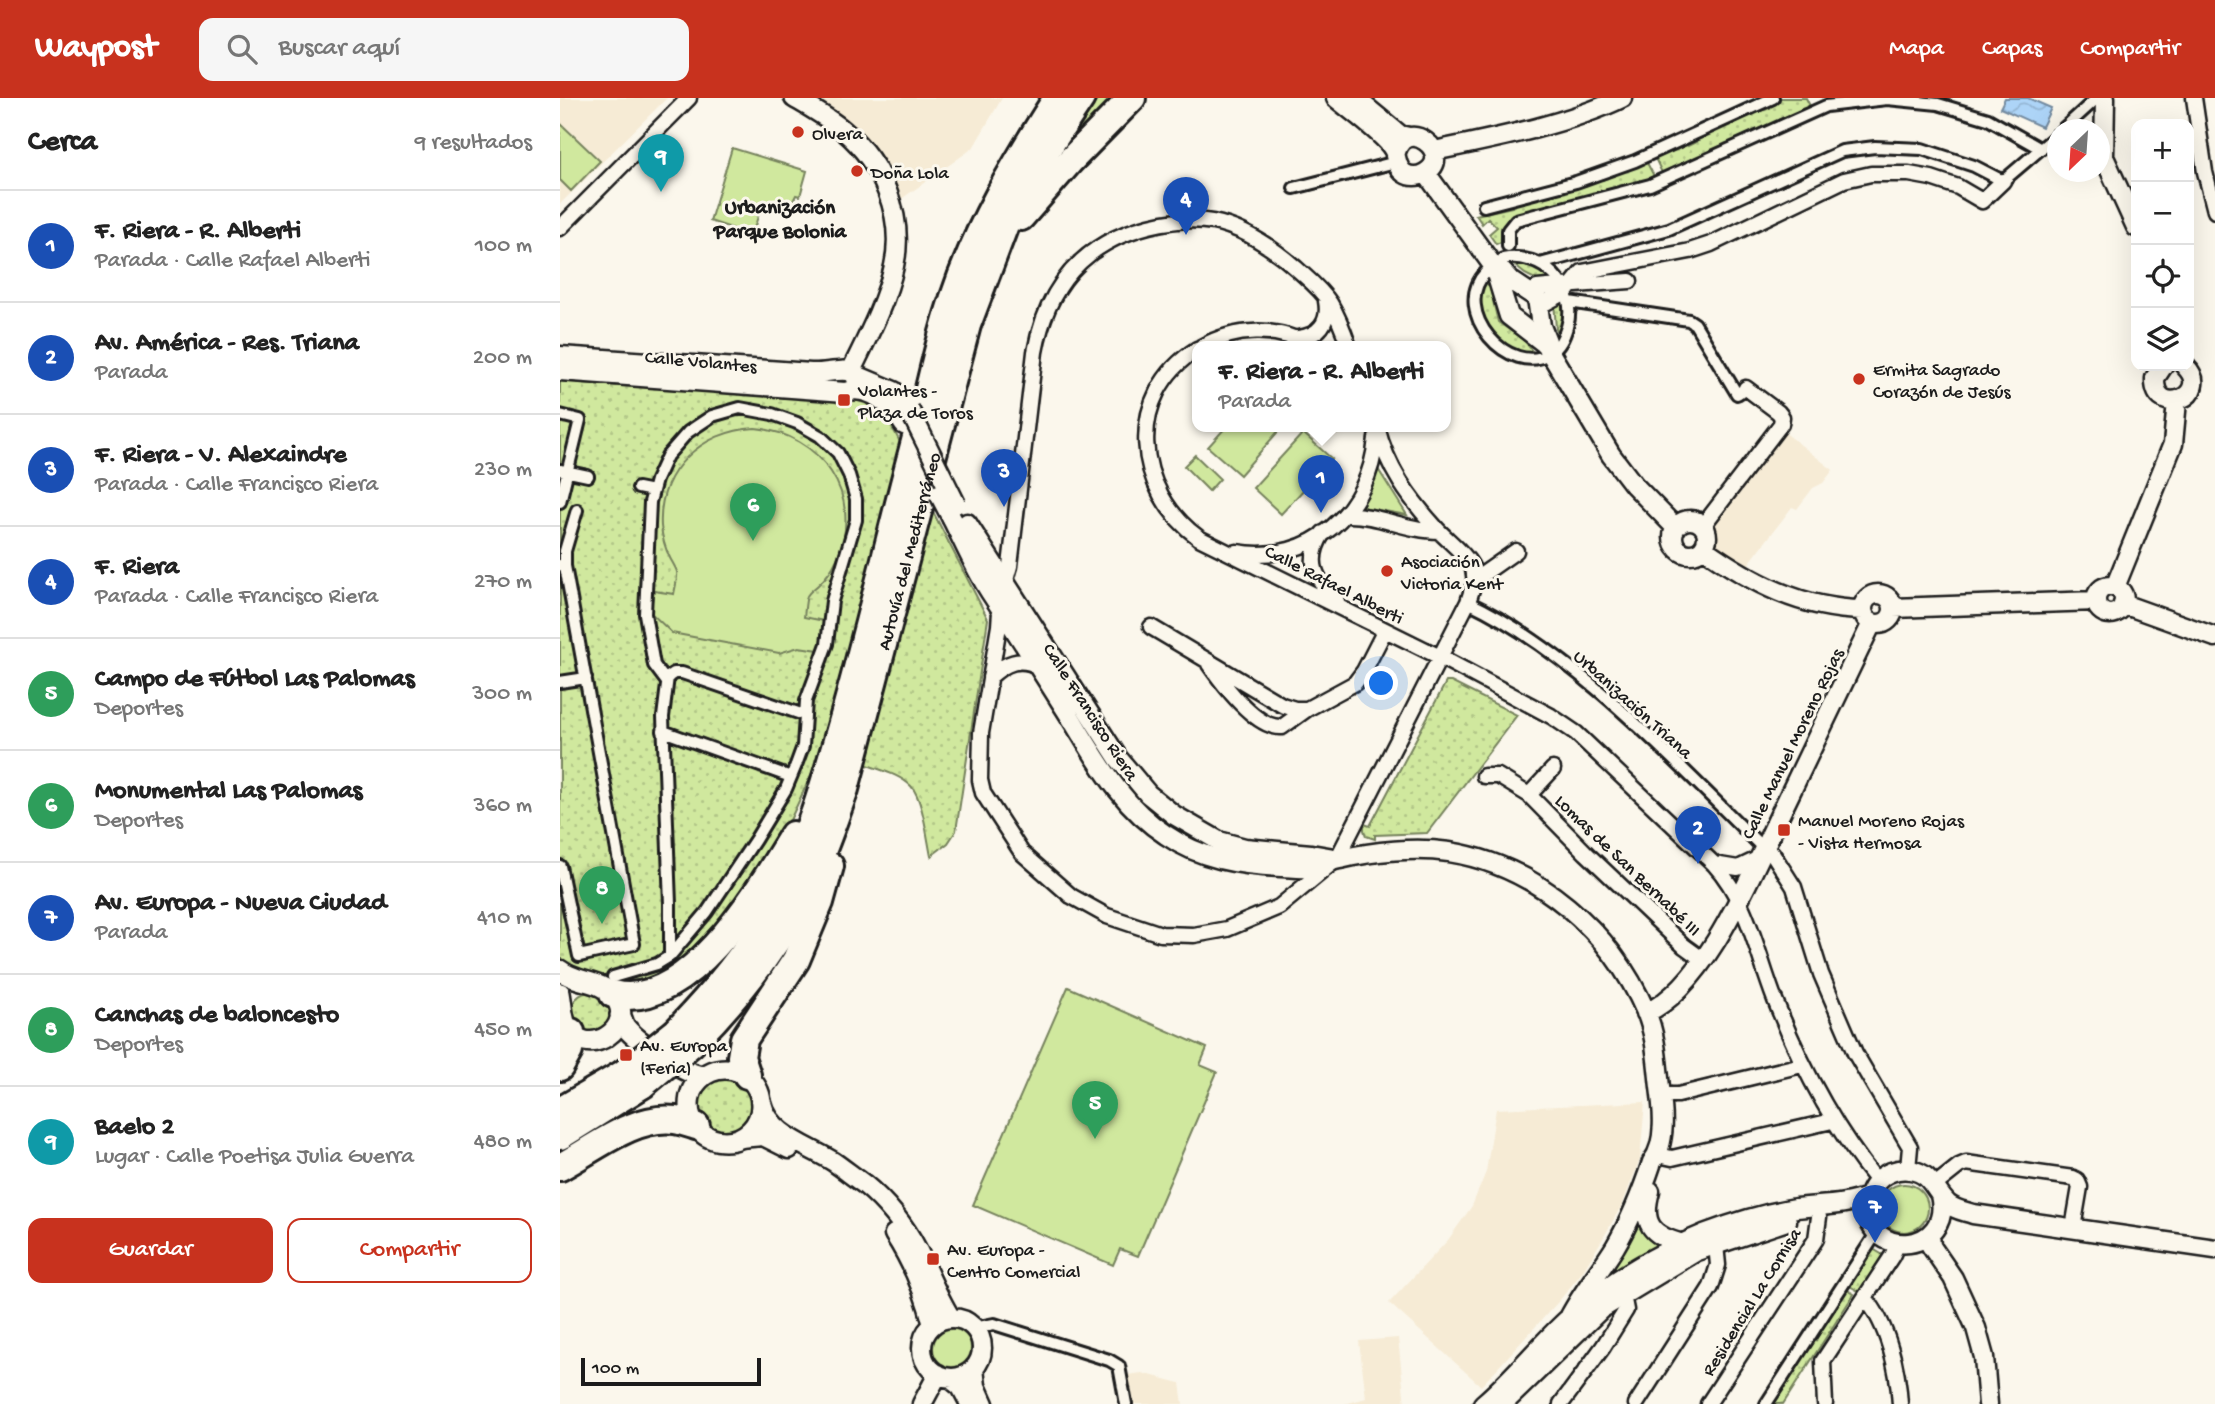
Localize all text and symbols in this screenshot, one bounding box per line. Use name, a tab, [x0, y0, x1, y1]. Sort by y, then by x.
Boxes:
search box	[199, 18, 689, 81]
text: Waypost	[35, 30, 157, 68]
icon: search	[223, 30, 261, 68]
text: Buscar aquí	[279, 34, 400, 65]
text: Mapa	[1889, 35, 1944, 64]
text: Capas	[1982, 35, 2042, 64]
text: Compartir	[2080, 35, 2180, 64]
north arrow	[2047, 119, 2110, 182]
map controls	[2131, 119, 2194, 371]
button: +	[2131, 119, 2194, 182]
marker: Olvera	[790, 124, 806, 140]
place label: Olvera	[812, 124, 865, 147]
text: Cerca	[28, 126, 97, 161]
text: 9 resultados	[415, 130, 532, 157]
pin: 9	[638, 134, 684, 192]
marker: Doña Lola	[849, 163, 865, 179]
place label: Doña Lola	[869, 163, 950, 186]
pin: 4	[1163, 177, 1209, 235]
button: −	[2131, 182, 2194, 245]
district label: Urbanización Parque Bolonia	[713, 197, 847, 246]
text: F. Riera - R. Alberti	[95, 217, 301, 248]
text: 1	[46, 233, 56, 260]
text: 100 m	[475, 233, 532, 260]
button: locate	[2131, 245, 2194, 308]
text: Parada · Calle Rafael Alberti	[95, 248, 371, 275]
button: layers	[2131, 308, 2194, 371]
text: Av. América - Res. Triana	[95, 329, 359, 360]
popup	[1192, 341, 1451, 432]
text: 2	[45, 345, 57, 372]
text: 200 m	[473, 345, 532, 372]
street label: Calle Volantes	[644, 347, 759, 380]
text: F. Riera - R. Alberti	[1218, 358, 1425, 389]
text: Parada	[95, 360, 168, 387]
place label: Ermita Sagrado Corazón de Jesús	[1873, 360, 2011, 405]
marker: Ermita Sagrado Corazón de Jesús	[1851, 371, 1867, 387]
place label: Volantes - Plaza de Toros	[857, 381, 974, 426]
text: Parada	[1218, 389, 1291, 416]
marker: Volantes - Plaza de Toros	[836, 392, 852, 408]
text: F. Riera - V. Alexaindre	[95, 441, 347, 472]
pin: 3	[981, 449, 1027, 507]
street label: Autovía del Mediterráneo	[874, 450, 948, 653]
pin: 1	[1298, 455, 1344, 513]
text: 3	[45, 457, 57, 484]
text: 230 m	[474, 457, 532, 484]
text: Parada · Calle Francisco Riera	[95, 472, 378, 499]
pin: 6	[730, 483, 776, 541]
street label: Calle Rafael Alberti	[1260, 541, 1407, 631]
place label: Asociación Victoria Kent	[1400, 552, 1505, 597]
text: F. Riera	[95, 553, 179, 584]
marker: Asociación Victoria Kent	[1379, 563, 1395, 579]
text: 4	[46, 569, 56, 596]
text: 270 m	[474, 569, 532, 596]
text: Parada · Calle Francisco Riera	[95, 584, 378, 611]
street label: Calle Francisco Riera	[1036, 640, 1143, 787]
street label: Calle Manuel Moreno Rojas	[1738, 644, 1851, 844]
street label: Urbanización Triana	[1567, 646, 1697, 766]
text: Campo de Fútbol Las Palomas	[95, 665, 415, 696]
your location	[1364, 666, 1398, 700]
text: 5	[45, 681, 57, 708]
text: 300 m	[472, 681, 532, 708]
text: Deportes	[95, 696, 183, 723]
text: Monumental Las Palomas	[95, 777, 362, 808]
street label: Lomas de San Bernabé III	[1549, 791, 1705, 942]
text: 6	[45, 793, 57, 820]
text: 360 m	[474, 793, 532, 820]
pin: 2	[1675, 806, 1721, 864]
text: Deportes	[95, 808, 183, 835]
place label: Manuel Moreno Rojas - Vista Hermosa	[1798, 811, 1965, 856]
marker: Manuel Moreno Rojas - Vista Hermosa	[1776, 822, 1792, 838]
pin: 8	[579, 866, 625, 924]
text: Av. Europa - Nueva Ciudad	[95, 889, 386, 920]
text: 7	[45, 905, 57, 932]
text: 410 m	[477, 905, 532, 932]
text: Parada	[95, 920, 168, 947]
text: Canchas de baloncesto	[95, 1001, 339, 1032]
text: 8	[45, 1017, 57, 1044]
text: 450 m	[474, 1017, 532, 1044]
text: Deportes	[95, 1032, 183, 1059]
place label: Av. Europa (Feria)	[640, 1036, 729, 1081]
marker: Av. Europa (Feria)	[618, 1047, 634, 1063]
pin: 5	[1072, 1081, 1118, 1139]
text: Baelo 2	[95, 1113, 174, 1144]
text: 9	[45, 1129, 57, 1156]
text: 480 m	[474, 1129, 532, 1156]
text: Lugar · Calle Poetisa Julia Guerra	[95, 1144, 414, 1171]
pin: 7	[1852, 1185, 1898, 1243]
button: Guardar	[28, 1218, 273, 1283]
button: Compartir	[287, 1218, 532, 1283]
street label: Residencial La Cornisa	[1698, 1223, 1809, 1381]
place label: Av. Europa - Centro Comercial	[947, 1240, 1080, 1285]
marker: Av. Europa - Centro Comercial	[925, 1251, 941, 1267]
scale bar	[581, 1355, 761, 1387]
text: 100 m	[592, 1358, 639, 1381]

